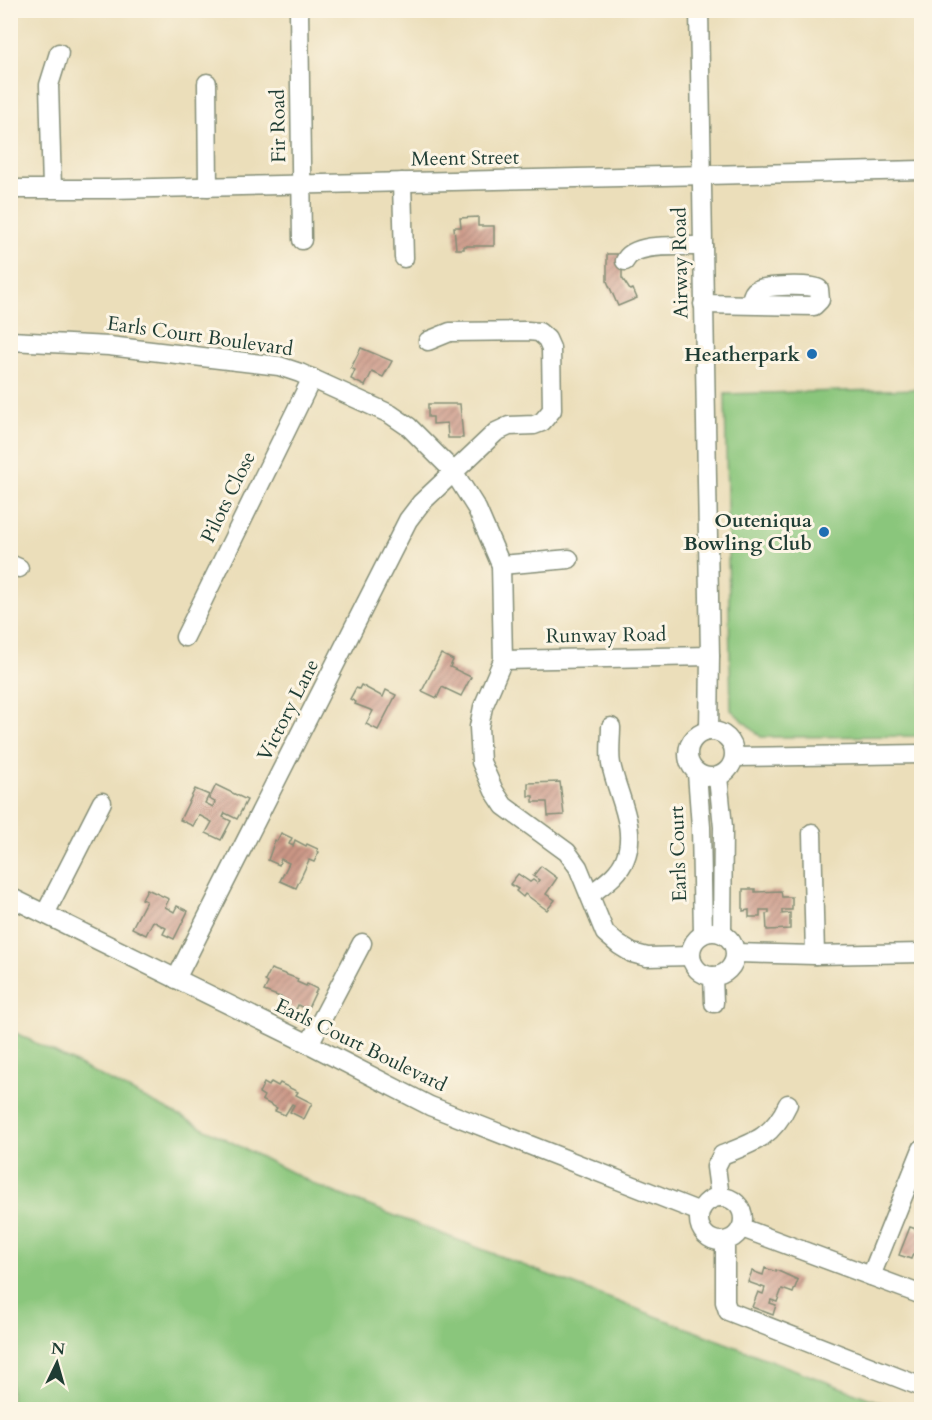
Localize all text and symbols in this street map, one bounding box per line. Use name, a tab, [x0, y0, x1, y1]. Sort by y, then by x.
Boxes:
street label: Fir Road	[264, 89, 292, 163]
street label: Meent Street	[411, 144, 520, 172]
street label: Airway Road	[666, 207, 694, 319]
street label: Earls Court Boulevard	[105, 310, 295, 362]
place label: Heatherpark	[684, 341, 801, 368]
marker: Heatherpark	[805, 347, 819, 361]
street label: Pilots Close	[194, 447, 262, 547]
place label: Outeniqua Bowling Club	[683, 507, 812, 557]
marker: Outeniqua Bowling Club	[817, 525, 831, 539]
street label: Runway Road	[545, 620, 667, 650]
street label: Victory Lane	[251, 654, 325, 766]
street label: Earls Court	[663, 805, 693, 903]
street label: Earls Court Boulevard	[271, 992, 452, 1098]
north arrow	[27, 1333, 87, 1393]
text: N	[50, 1337, 66, 1361]

